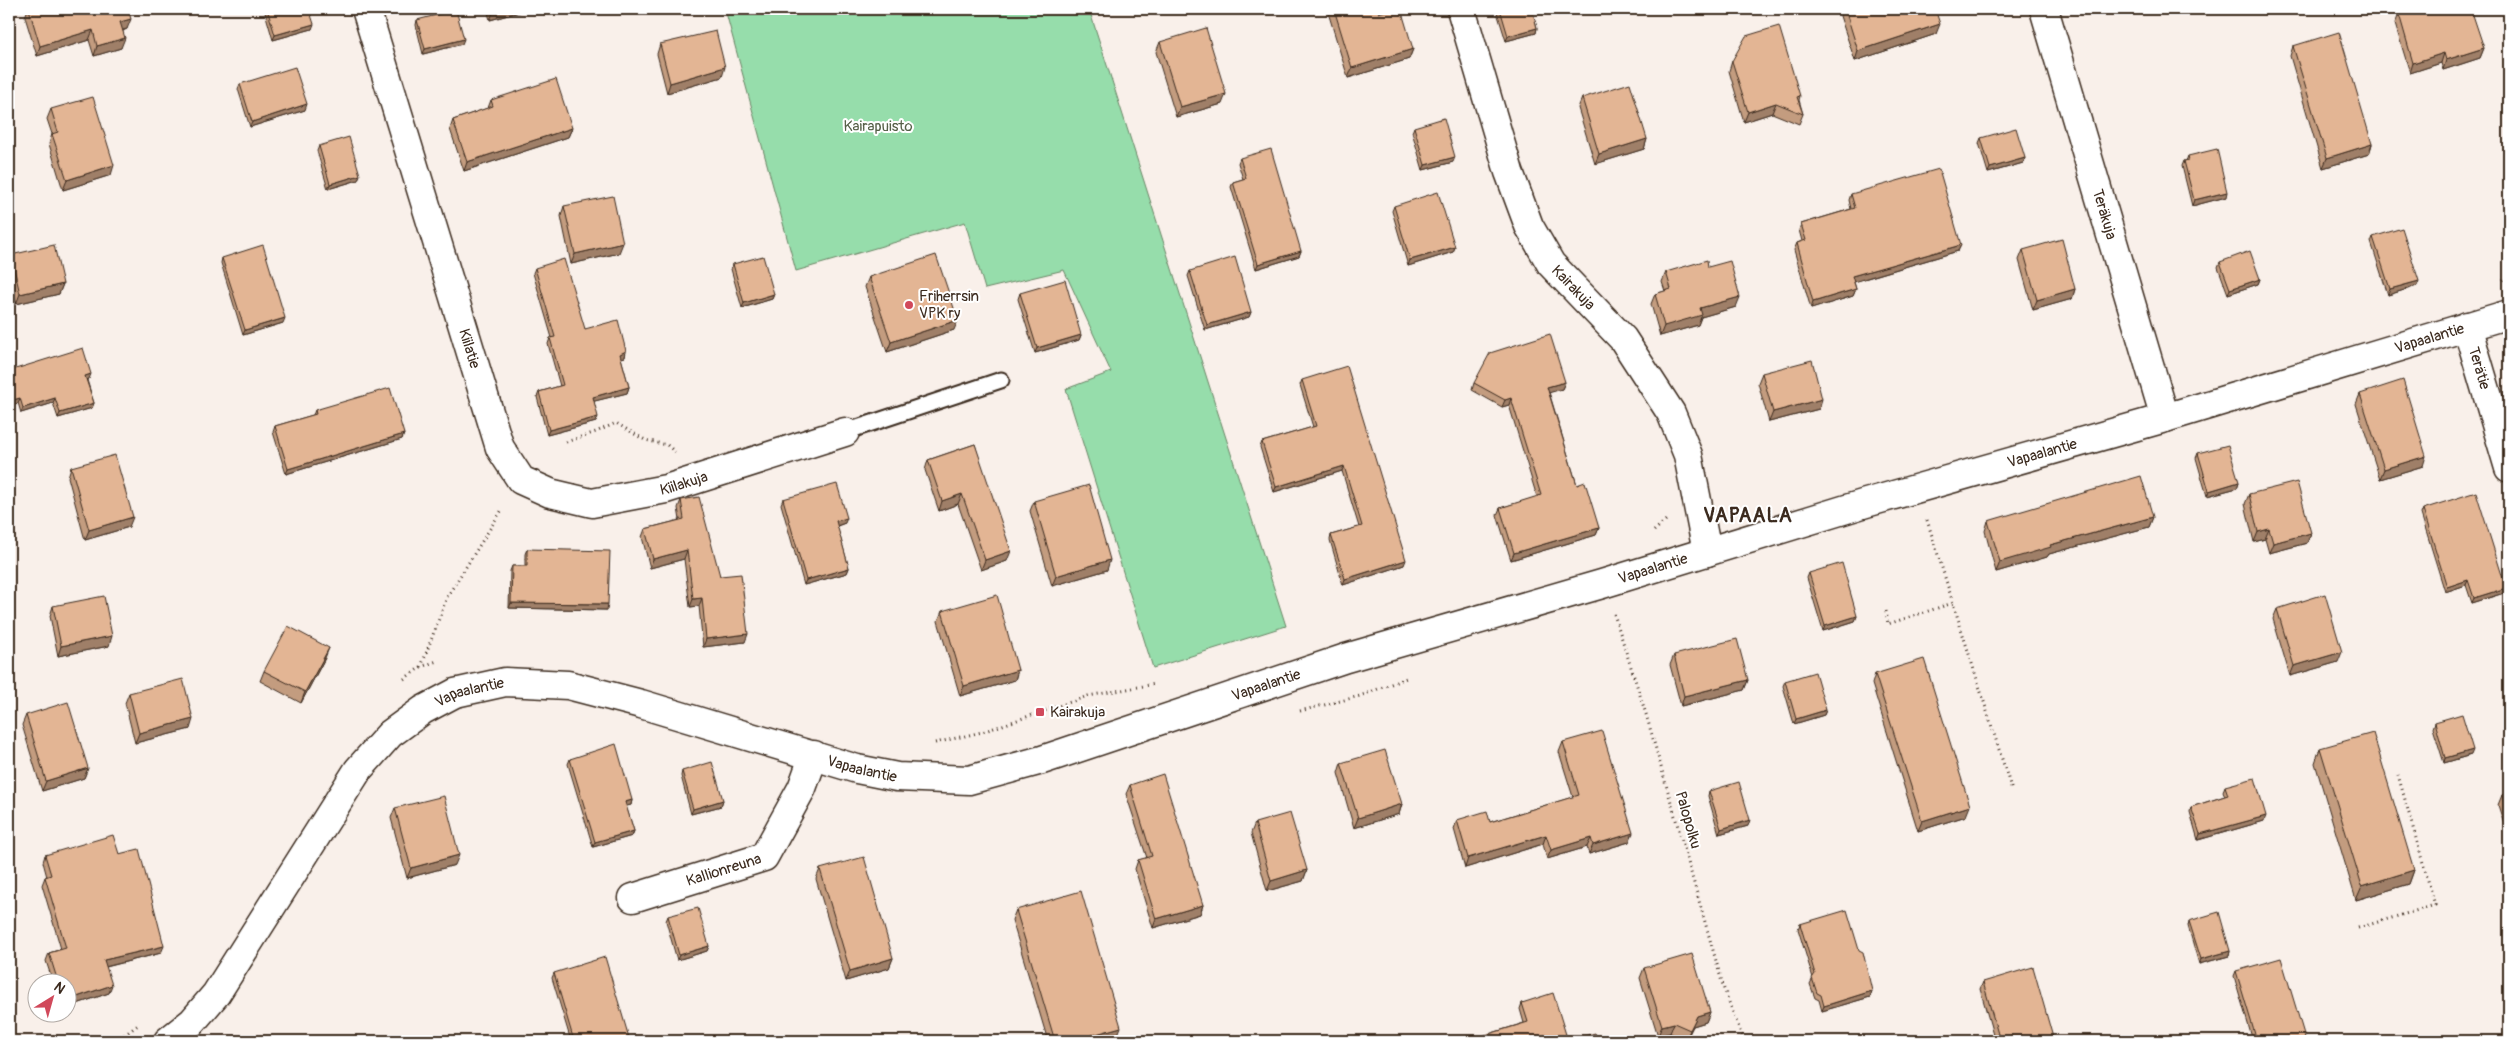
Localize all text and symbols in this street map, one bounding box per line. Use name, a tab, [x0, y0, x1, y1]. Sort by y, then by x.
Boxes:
park label: Kairapuisto	[843, 117, 913, 136]
street label: Teräkuja	[2088, 187, 2121, 242]
street label: Kairakuja	[1548, 261, 1600, 314]
place label: Friherrsin VPK ry	[919, 287, 979, 323]
marker: Friherrsin VPK ry	[903, 299, 915, 311]
street label: Vapaalantie	[2392, 318, 2467, 358]
street label: Kiilatie	[455, 326, 485, 371]
street label: Terätie	[2464, 345, 2495, 392]
street label: Vapaalantie	[2005, 434, 2080, 472]
street label: Kiilakuja	[658, 467, 710, 499]
district label: VAPAALA	[1703, 503, 1793, 528]
street label: Vapaalantie	[1616, 549, 1690, 588]
street label: Vapaalantie	[1229, 664, 1304, 705]
street label: Vapaalantie	[431, 673, 506, 712]
place label: Kairakuja	[1050, 703, 1105, 722]
marker: Kairakuja	[1034, 706, 1046, 718]
street label: Vapaalantie	[825, 751, 899, 786]
street label: Palopolku	[1671, 789, 1705, 851]
street label: Kallionreuna	[684, 849, 764, 890]
north arrow	[28, 972, 78, 1022]
text: N	[51, 978, 68, 998]

